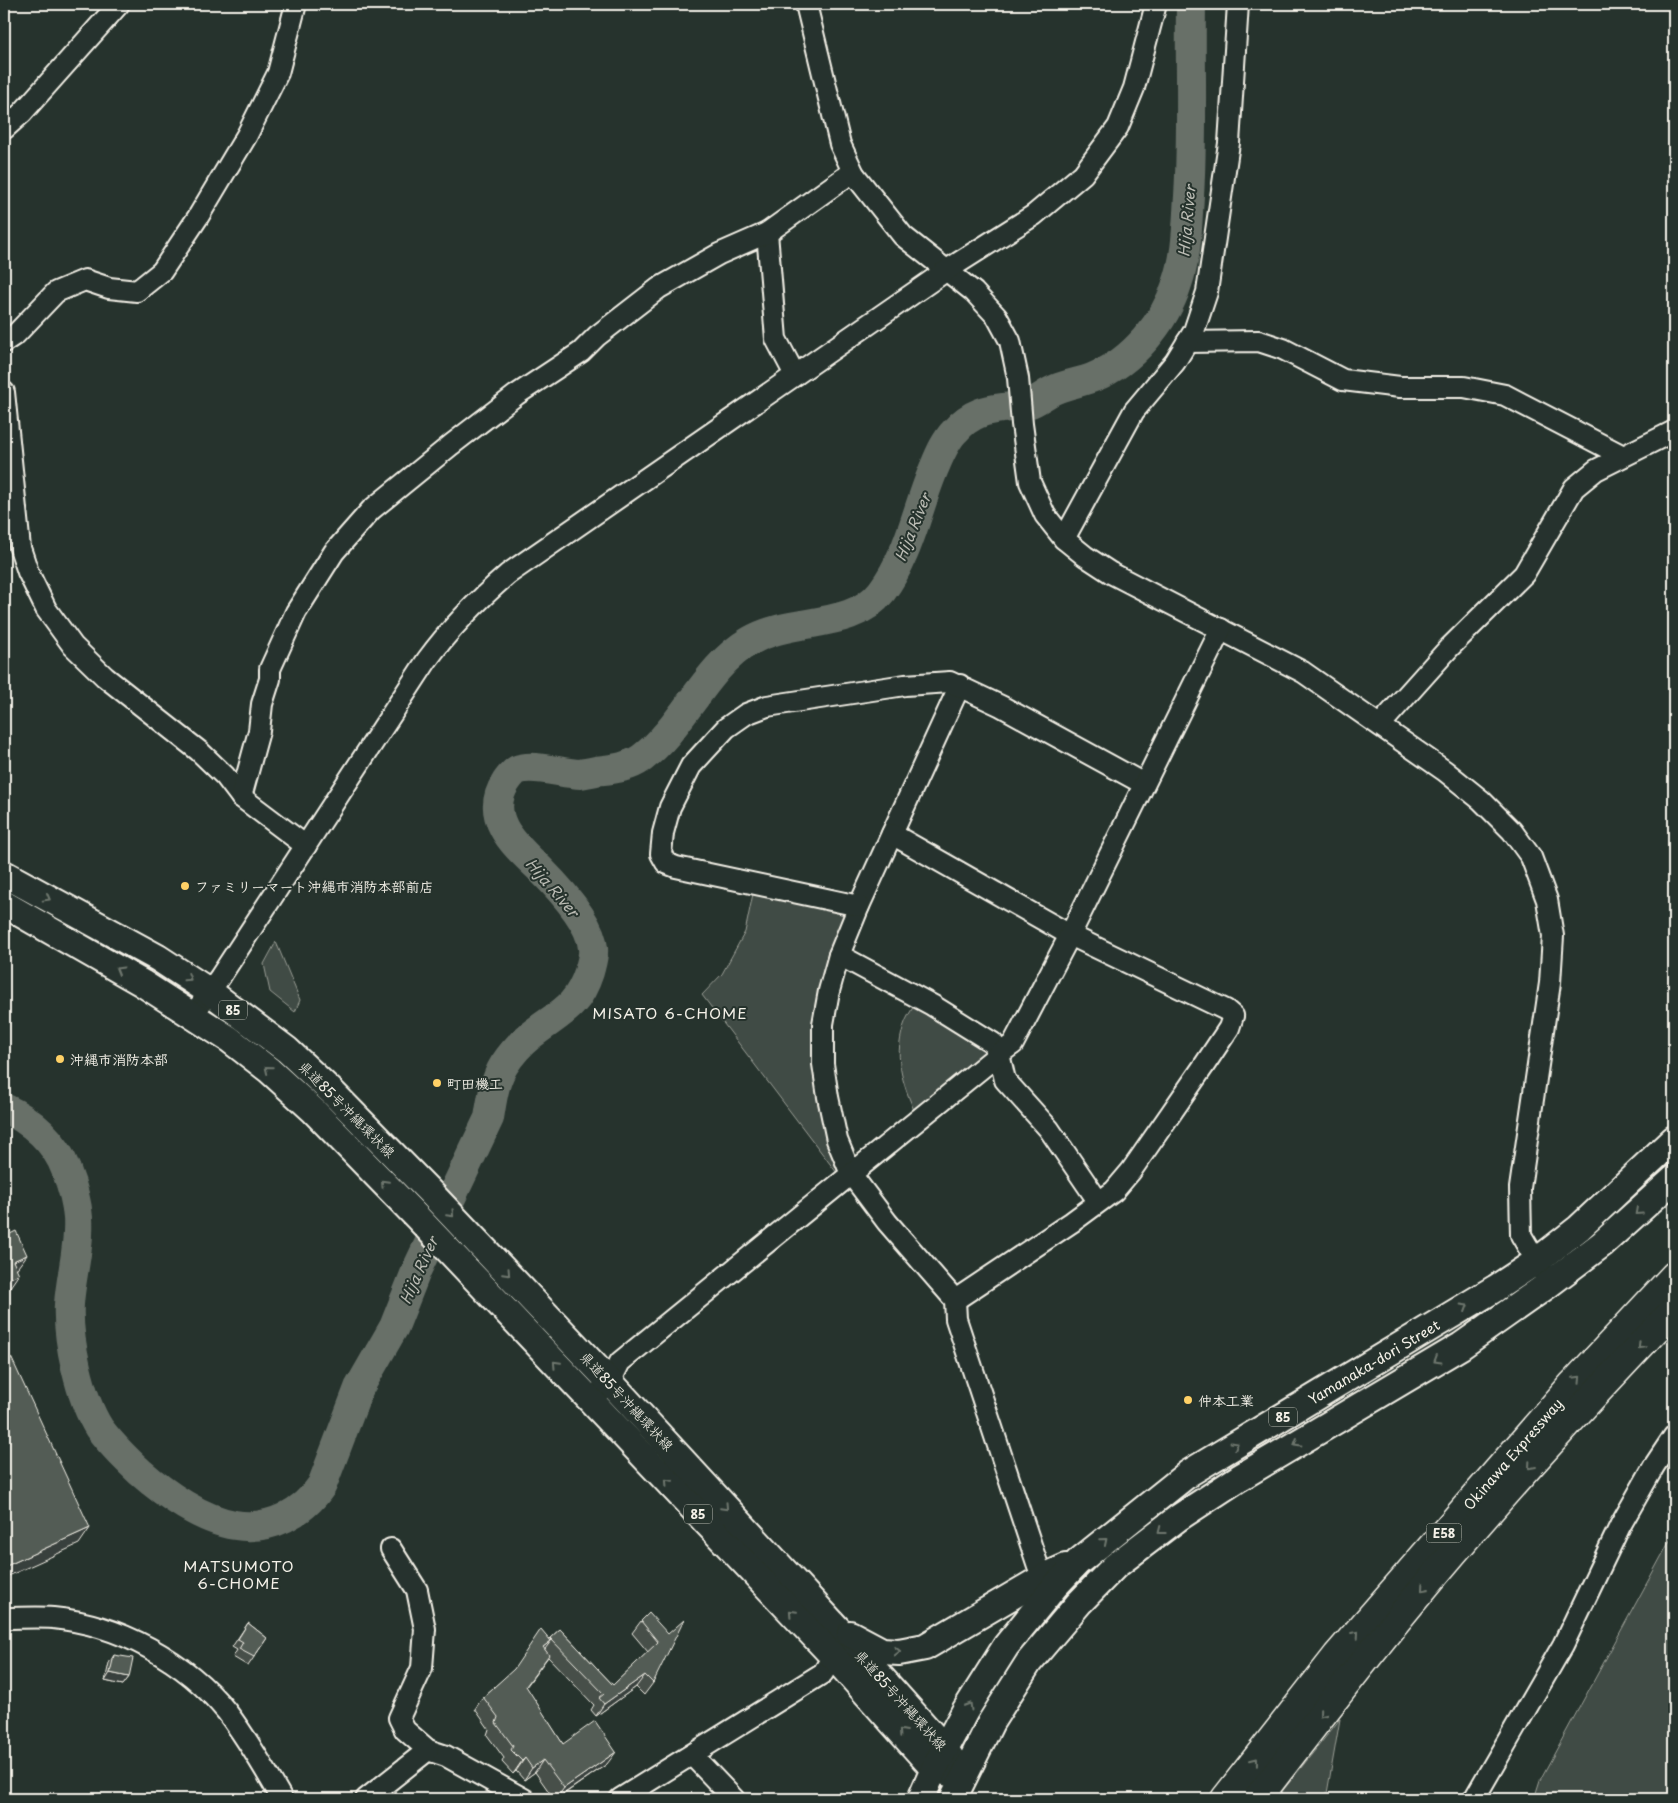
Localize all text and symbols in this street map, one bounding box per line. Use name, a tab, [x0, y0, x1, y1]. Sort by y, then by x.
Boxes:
water label: Hija River	[1171, 182, 1201, 258]
water label: Hija River	[888, 488, 937, 564]
water label: Hija River	[521, 853, 587, 923]
place label: ファミリーマート沖縄市消防本部前店	[195, 876, 434, 897]
marker: ファミリーマート沖縄市消防本部前店	[179, 880, 191, 892]
one-way arrow	[41, 891, 50, 901]
one-way arrow	[115, 966, 124, 976]
one-way arrow	[183, 971, 192, 981]
road number: 85	[219, 1000, 247, 1020]
district label: MISATO 6-CHOME	[592, 1001, 748, 1024]
place label: 沖縄市消防本部	[70, 1049, 168, 1070]
marker: 沖縄市消防本部	[54, 1053, 66, 1065]
street label: 県道85号沖縄環状線	[294, 1056, 400, 1162]
one-way arrow	[265, 1066, 274, 1075]
place label: 町田機工	[447, 1073, 503, 1094]
marker: 町田機工	[431, 1077, 443, 1089]
one-way arrow	[381, 1180, 390, 1189]
one-way arrow	[1634, 1206, 1643, 1215]
one-way arrow	[445, 1209, 454, 1218]
water label: Hija River	[393, 1231, 444, 1307]
one-way arrow	[501, 1268, 510, 1277]
one-way arrow	[1459, 1304, 1468, 1314]
street label: Yamanaka-dori Street	[1304, 1314, 1444, 1410]
one-way arrow	[1637, 1340, 1646, 1349]
street label: 県道85号沖縄環状線	[575, 1347, 679, 1455]
one-way arrow	[1434, 1354, 1443, 1364]
one-way arrow	[553, 1361, 562, 1370]
one-way arrow	[1572, 1376, 1581, 1385]
place label: 仲本工業	[1198, 1390, 1254, 1411]
marker: 仲本工業	[1182, 1394, 1194, 1406]
street label: Okinawa Expressway	[1459, 1394, 1567, 1514]
road number: 85	[1269, 1408, 1297, 1426]
one-way arrow	[1294, 1437, 1303, 1447]
one-way arrow	[1230, 1442, 1239, 1452]
one-way arrow	[1528, 1460, 1537, 1469]
one-way arrow	[665, 1479, 674, 1488]
one-way arrow	[719, 1502, 728, 1511]
road number: 85	[684, 1505, 712, 1524]
road number: E58	[1426, 1524, 1462, 1542]
one-way arrow	[1157, 1525, 1167, 1534]
one-way arrow	[1098, 1538, 1107, 1546]
district label: MATSUMOTO 6-CHOME	[183, 1554, 295, 1594]
one-way arrow	[1421, 1582, 1430, 1591]
one-way arrow	[789, 1609, 798, 1618]
one-way arrow	[1350, 1630, 1359, 1639]
street label: 県道85号沖縄環状線	[850, 1645, 952, 1755]
one-way arrow	[893, 1646, 901, 1656]
one-way arrow	[962, 1702, 972, 1711]
one-way arrow	[1319, 1709, 1328, 1718]
one-way arrow	[899, 1729, 908, 1738]
one-way arrow	[1249, 1758, 1257, 1767]

